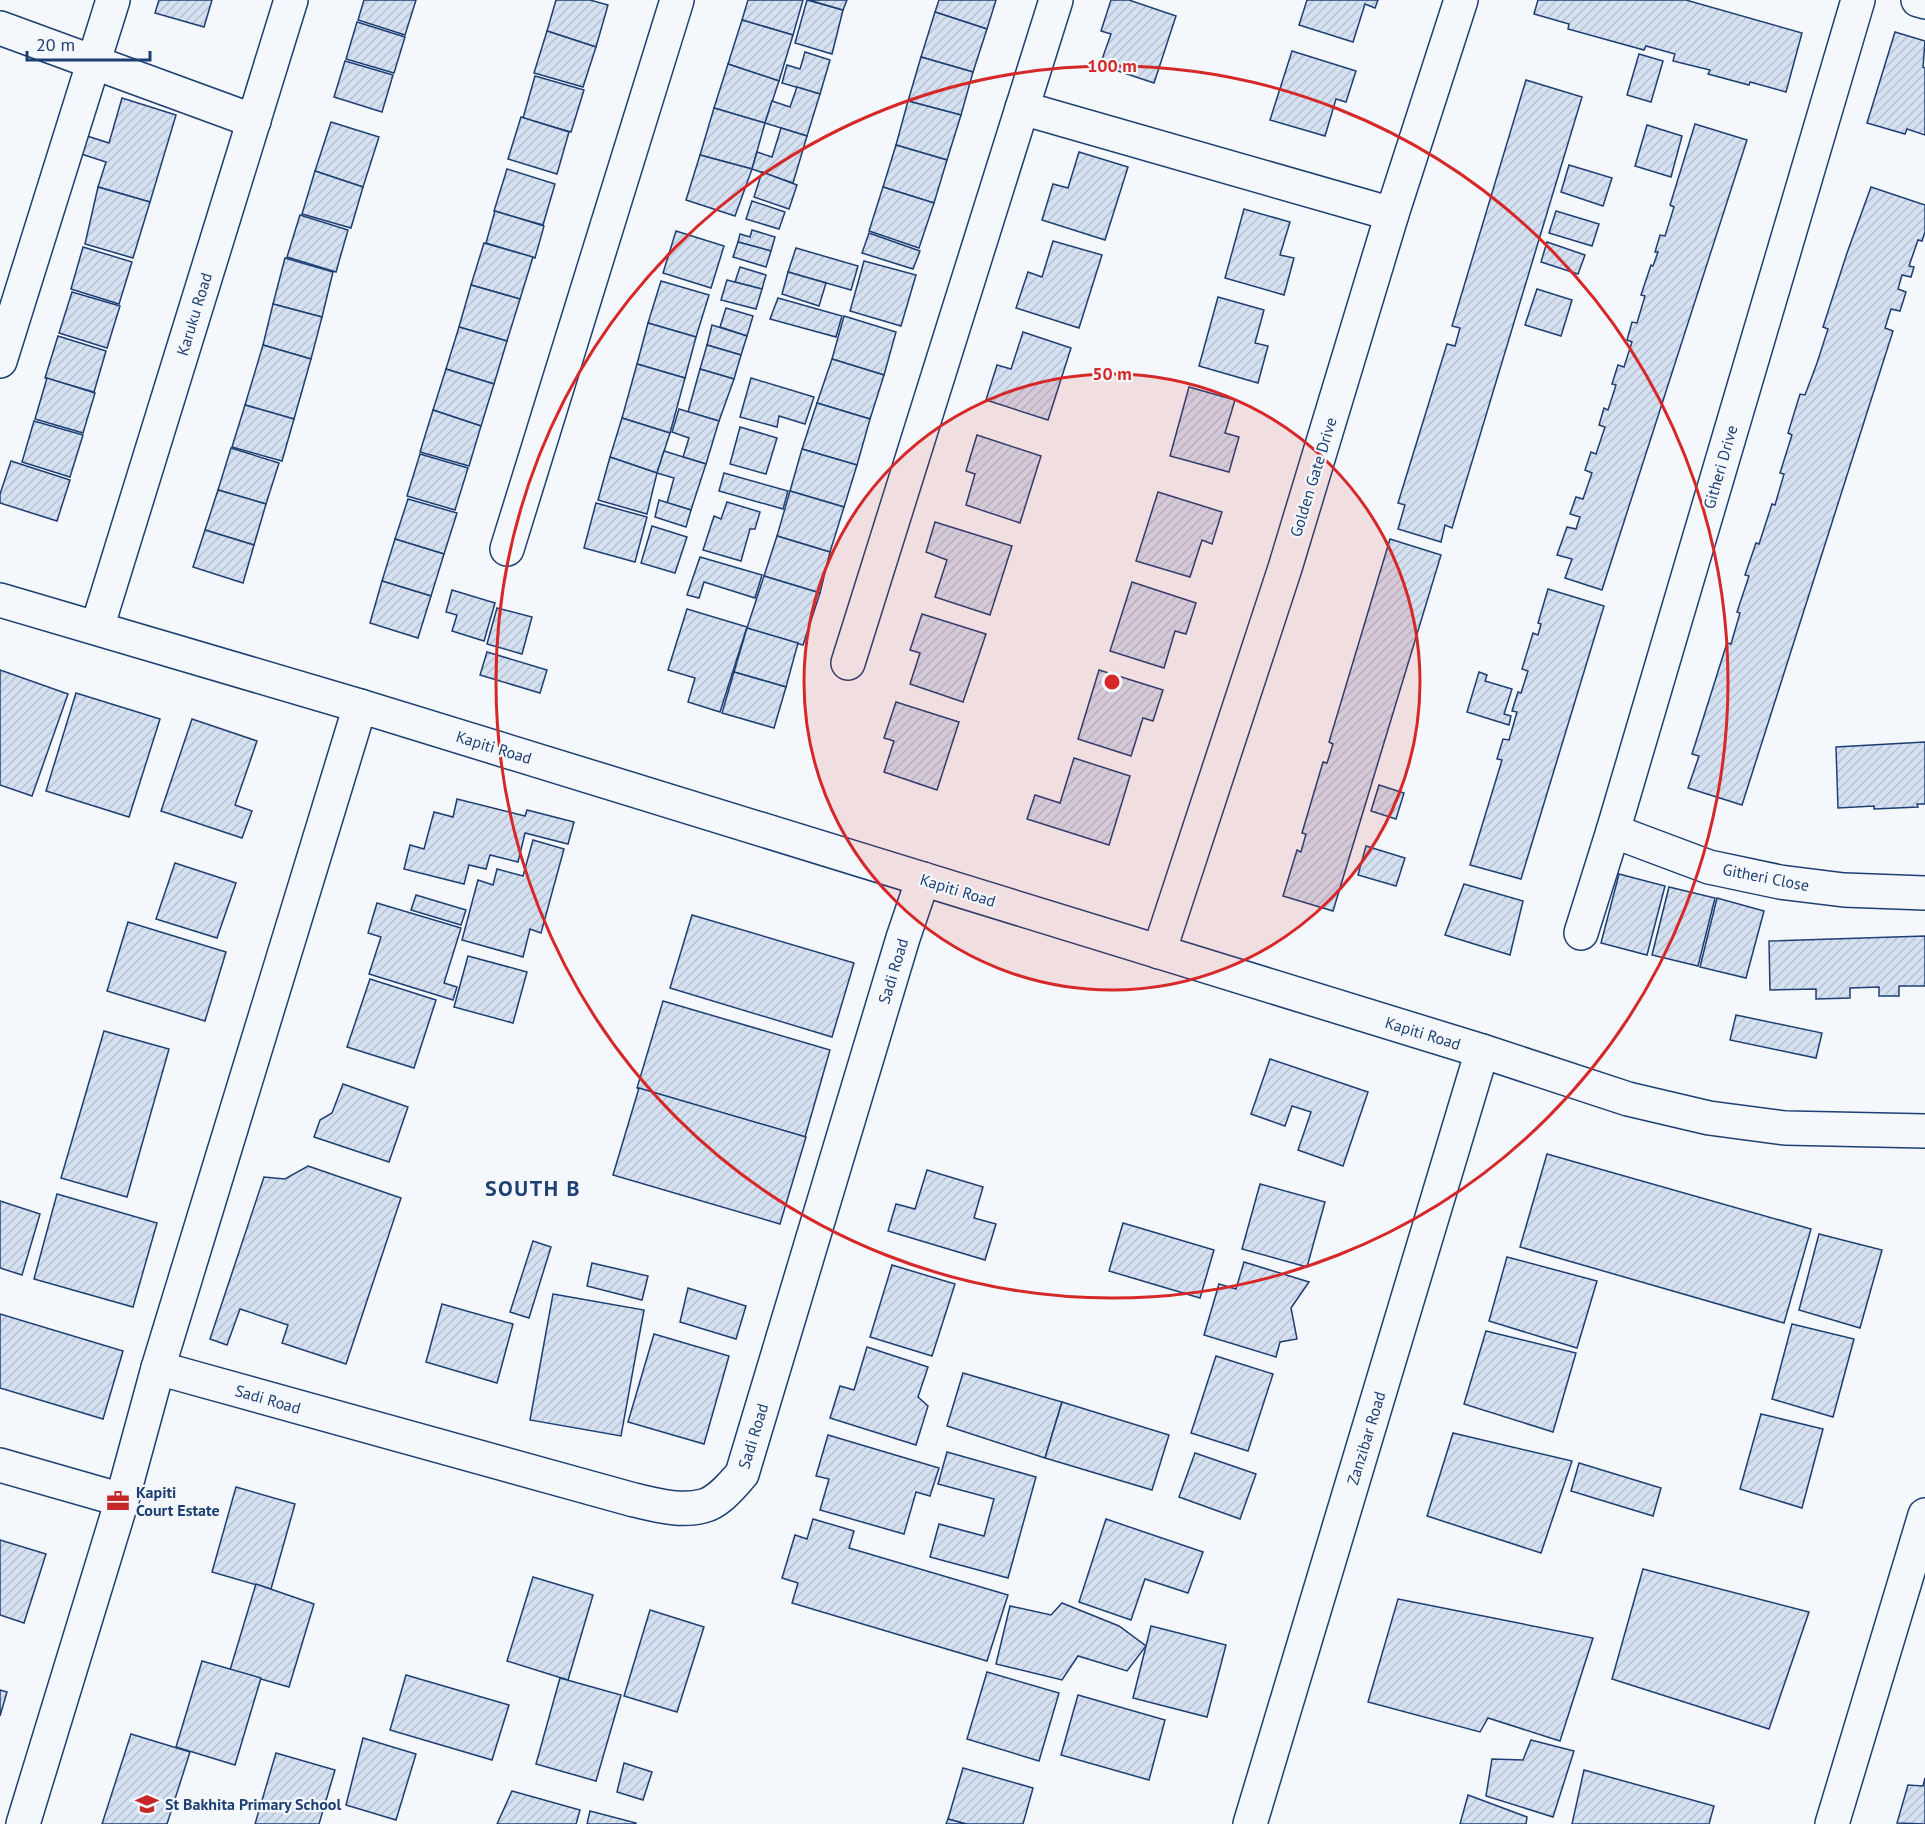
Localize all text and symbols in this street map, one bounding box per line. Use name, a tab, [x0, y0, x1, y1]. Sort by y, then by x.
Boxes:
scale bar	[27, 24, 150, 62]
text: 20 m	[36, 33, 75, 56]
text: 100 m	[1087, 54, 1137, 77]
street label: Karuku Road	[172, 270, 216, 358]
text: 50 m	[1092, 362, 1132, 385]
street label: Golden Gate Drive	[1285, 415, 1341, 539]
street label: Githeri Drive	[1699, 423, 1741, 511]
centre of rings	[1102, 672, 1122, 692]
street label: Kapiti Road	[454, 726, 534, 768]
street label: Githeri Close	[1721, 859, 1811, 895]
street label: Kapiti Road	[918, 869, 998, 911]
street label: Sadi Road	[874, 936, 912, 1006]
street label: Kapiti Road	[1383, 1012, 1463, 1054]
district label: SOUTH B	[485, 1174, 581, 1202]
street label: Sadi Road	[233, 1380, 303, 1418]
street label: Zanzibar Road	[1342, 1389, 1390, 1487]
street label: Sadi Road	[734, 1401, 772, 1471]
place label: Kapiti Court Estate	[136, 1482, 220, 1520]
office icon: Kapiti Court Estate	[105, 1488, 131, 1514]
school or university icon: St Bakhita Primary School	[134, 1791, 160, 1817]
place label: St Bakhita Primary School	[165, 1794, 341, 1814]

